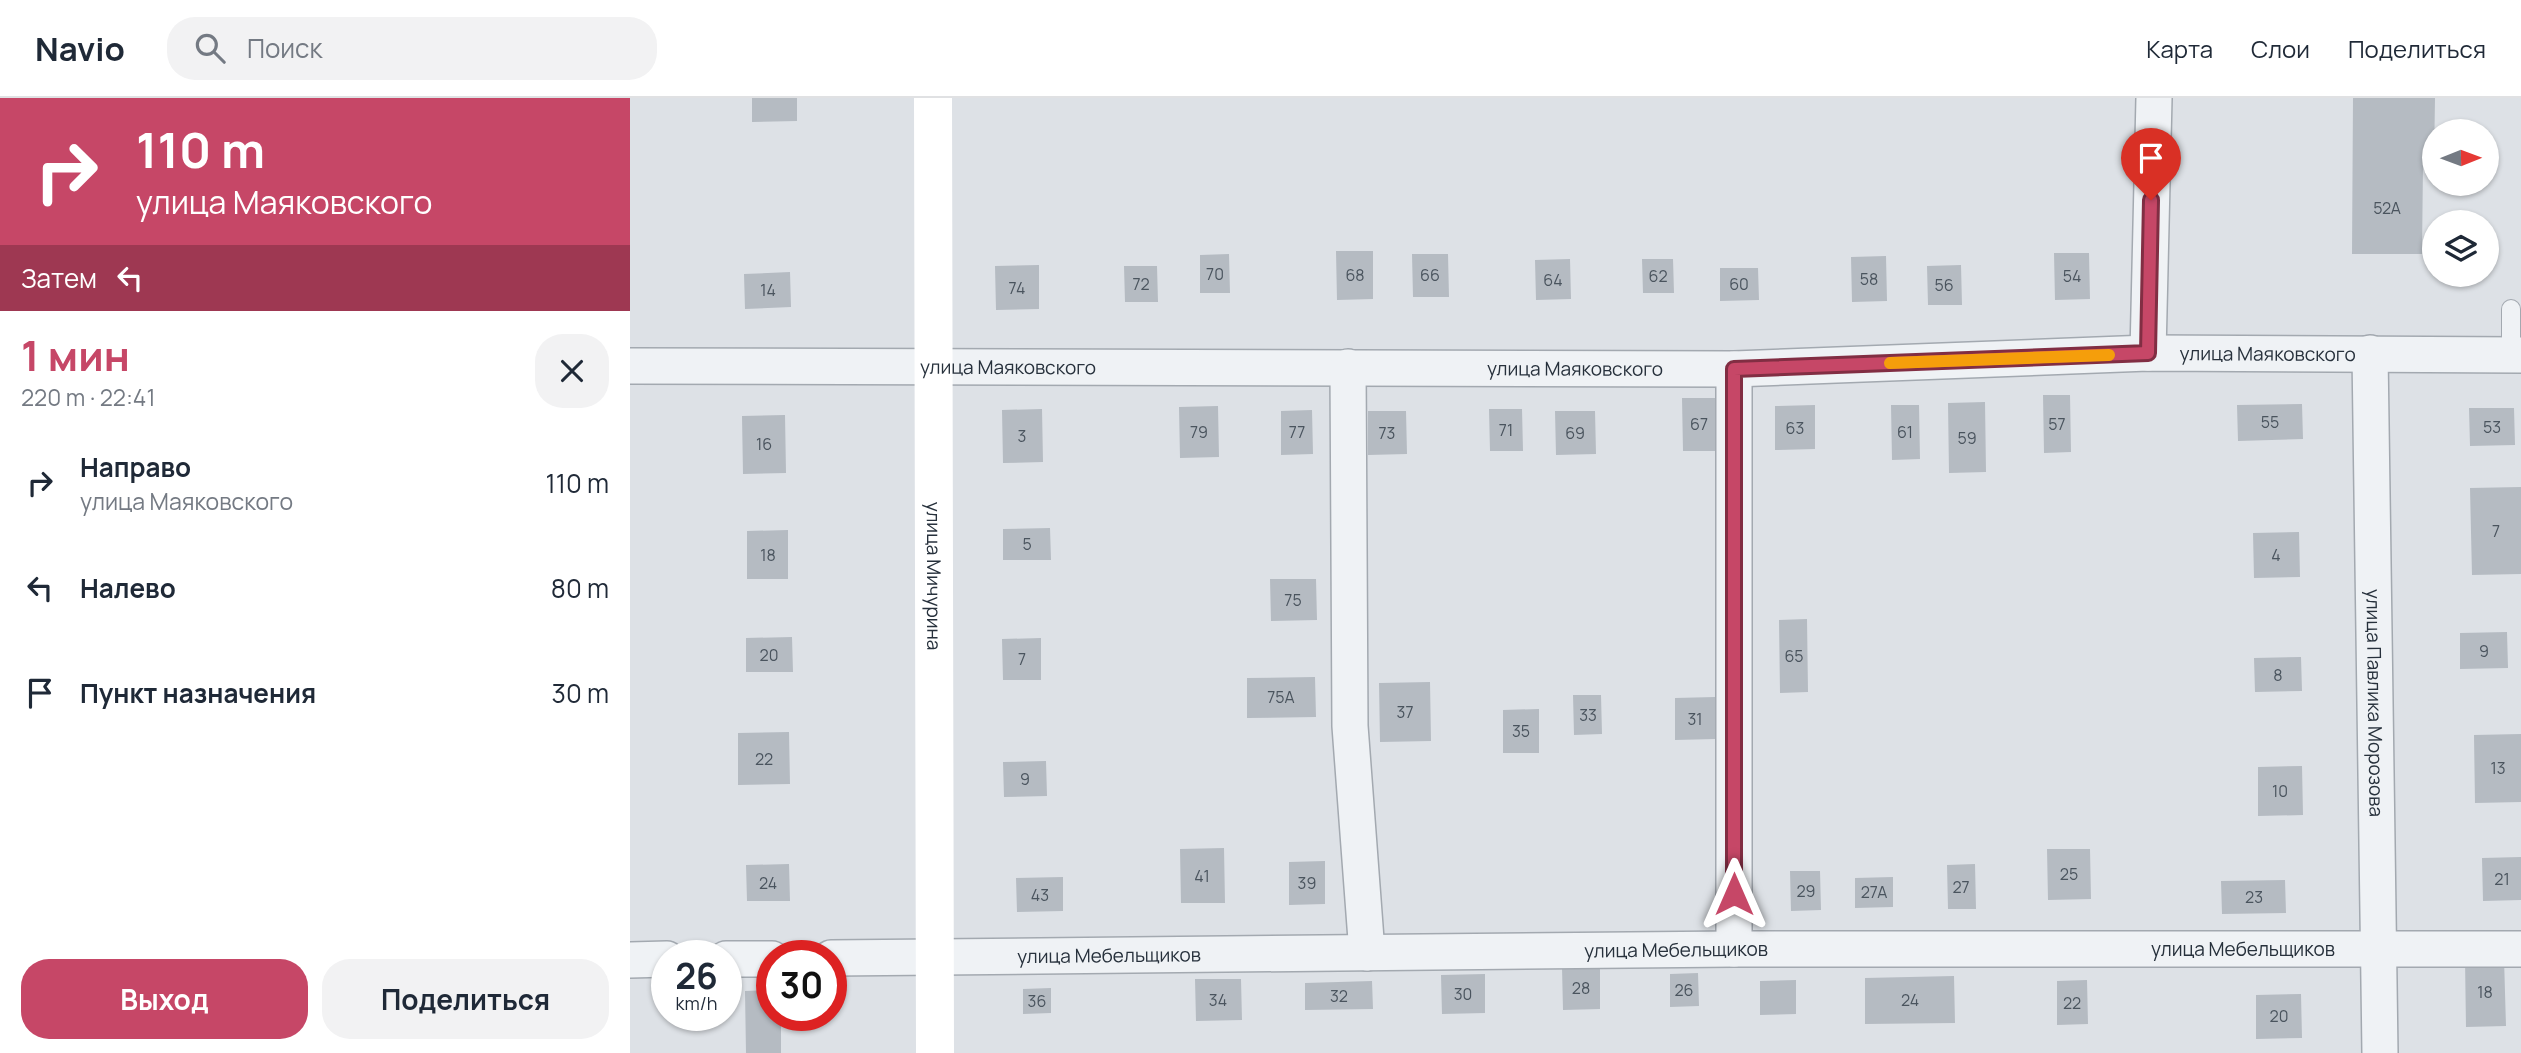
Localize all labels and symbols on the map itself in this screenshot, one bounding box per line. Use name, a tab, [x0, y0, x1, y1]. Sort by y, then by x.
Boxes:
north arrow	[2422, 119, 2499, 196]
pin	[2121, 128, 2181, 200]
house number: 52А	[2373, 197, 2401, 219]
house number: 70	[1206, 263, 1224, 285]
house number: 68	[1345, 264, 1365, 286]
house number: 66	[1420, 264, 1440, 286]
house number: 62	[1648, 265, 1668, 287]
house number: 54	[2063, 265, 2081, 287]
house number: 58	[1860, 268, 1878, 290]
house number: 64	[1543, 269, 1563, 291]
house number: 72	[1132, 273, 1150, 295]
house number: 60	[1729, 273, 1749, 295]
house number: 56	[1934, 274, 1954, 296]
house number: 74	[1009, 277, 1025, 299]
house number: 14	[760, 279, 776, 301]
street label: улица Маяковского	[2180, 340, 2356, 367]
street label: улица Маяковского	[920, 354, 1096, 380]
street label: улица Маяковского	[1487, 355, 1663, 382]
house number: 55	[2261, 411, 2279, 433]
house number: 67	[1690, 413, 1708, 435]
house number: 57	[2048, 413, 2066, 435]
house number: 53	[2483, 416, 2501, 438]
house number: 63	[1786, 417, 1804, 439]
house number: 71	[1499, 419, 1513, 441]
house number: 79	[1190, 421, 1208, 443]
house number: 77	[1289, 421, 1305, 443]
house number: 61	[1897, 421, 1913, 443]
house number: 73	[1379, 422, 1395, 444]
house number: 69	[1565, 422, 1585, 444]
house number: 3	[1018, 425, 1026, 447]
house number: 59	[1957, 427, 1977, 449]
house number: 16	[756, 433, 772, 455]
street label: улица Мичурина	[921, 502, 947, 650]
house number: 7	[2492, 520, 2500, 542]
house number: 5	[1022, 533, 1032, 555]
house number: 18	[760, 544, 776, 566]
house number: 4	[2271, 544, 2281, 566]
house number: 75	[1284, 589, 1302, 611]
street label: улица Павлика Морозова	[2360, 589, 2390, 817]
house number: 9	[2479, 640, 2489, 662]
house number: 20	[760, 644, 778, 666]
house number: 65	[1784, 645, 1804, 667]
house number: 7	[1018, 648, 1026, 670]
house number: 8	[2273, 664, 2283, 686]
house number: 75А	[1267, 686, 1295, 708]
house number: 37	[1397, 701, 1413, 723]
house number: 33	[1579, 704, 1597, 726]
house number: 31	[1687, 708, 1703, 730]
house number: 35	[1512, 720, 1530, 742]
house number: 22	[755, 748, 773, 770]
house number: 13	[2490, 757, 2506, 779]
house number: 9	[1020, 768, 1030, 790]
house number: 10	[2272, 780, 2288, 802]
position arrow	[1697, 857, 1771, 931]
house number: 25	[2060, 863, 2078, 885]
house number: 41	[1194, 865, 1210, 887]
house number: 21	[2494, 868, 2510, 890]
house number: 24	[759, 872, 777, 894]
house number: 39	[1298, 872, 1316, 894]
house number: 27	[1952, 876, 1970, 898]
house number: 29	[1796, 880, 1816, 902]
house number: 27А	[1861, 881, 1887, 903]
house number: 43	[1031, 884, 1049, 906]
house number: 23	[2245, 886, 2263, 908]
street label: улица Мебельщиков	[1584, 936, 1768, 963]
street label: улица Мебельщиков	[2151, 936, 2335, 962]
speed limit sign: 30	[756, 940, 847, 1031]
street label: улица Мебельщиков	[1017, 941, 1201, 969]
house number: 28	[1572, 977, 1590, 999]
house number: 26	[1674, 979, 1694, 1001]
house number: 18	[2477, 981, 2493, 1003]
house number: 30	[1454, 983, 1472, 1005]
house number: 32	[1330, 985, 1348, 1007]
house number: 34	[1209, 989, 1227, 1011]
house number: 24	[1901, 989, 1919, 1011]
house number: 36	[1028, 990, 1046, 1012]
house number: 22	[2063, 992, 2081, 1014]
house number: 20	[2270, 1005, 2288, 1027]

